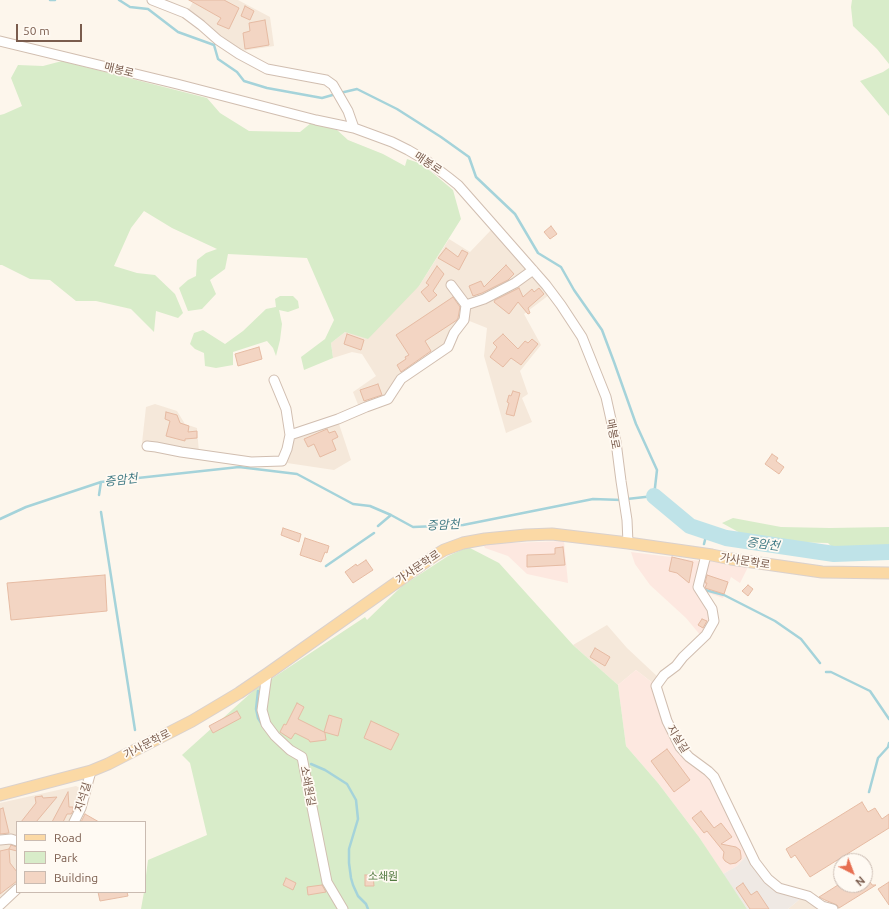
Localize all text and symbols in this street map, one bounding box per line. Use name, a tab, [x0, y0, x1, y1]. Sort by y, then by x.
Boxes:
scale bar	[18, 16, 84, 42]
text: 50 m	[23, 24, 50, 37]
street label: 매봉로	[103, 60, 135, 80]
street label: 매봉로	[412, 149, 444, 177]
street label: 매봉로	[604, 418, 622, 450]
water label: 증암천	[104, 471, 138, 489]
water label: 증암천	[426, 517, 460, 533]
water label: 증암천	[746, 535, 780, 553]
street label: 가사문학로	[393, 547, 443, 587]
street label: 가사문학로	[719, 551, 771, 571]
street label: 지실길	[664, 723, 692, 755]
street label: 가사문학로	[121, 727, 173, 761]
street label: 소쇄원길	[298, 765, 318, 807]
street label: 지석길	[72, 781, 94, 813]
legend	[16, 821, 146, 893]
text: Road	[54, 831, 82, 844]
text: Park	[54, 851, 78, 864]
north arrow	[833, 853, 873, 893]
park label: 소쇄원	[368, 869, 398, 883]
text: Building	[54, 871, 98, 884]
text: N	[853, 874, 867, 888]

